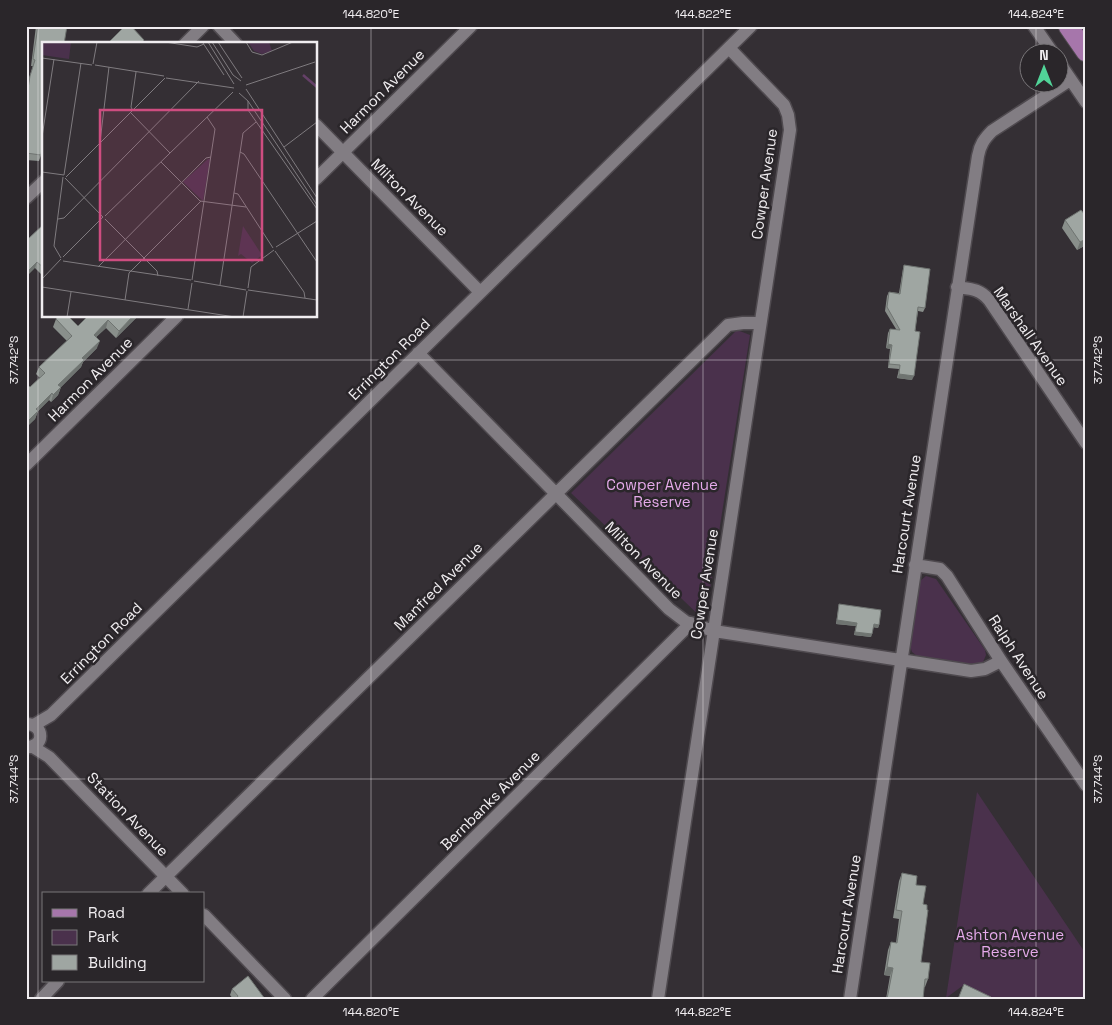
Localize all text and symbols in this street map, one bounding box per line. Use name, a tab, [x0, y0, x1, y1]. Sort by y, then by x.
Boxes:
text: 144.820°E	[343, 6, 400, 22]
text: 144.822°E	[675, 6, 731, 22]
text: 144.824°E	[1008, 6, 1064, 22]
inset map	[42, 42, 318, 318]
north arrow	[1020, 42, 1070, 92]
street label: Harmon Avenue	[336, 45, 428, 137]
text: N	[1039, 46, 1049, 64]
street label: Cowper Avenue	[747, 127, 781, 241]
street label: Milton Avenue	[367, 154, 453, 240]
street label: Marshall Avenue	[990, 283, 1072, 389]
street label: Errington Road	[344, 314, 434, 404]
street label: Harmon Avenue	[44, 333, 136, 425]
text: 37.742°S	[6, 336, 22, 384]
text: 37.742°S	[1090, 336, 1106, 384]
street label: Harcourt Avenue	[887, 453, 925, 575]
park label: Cowper Avenue Reserve	[606, 475, 718, 511]
street label: Milton Avenue	[601, 517, 687, 603]
street label: Cowper Avenue	[686, 527, 722, 641]
street label: Manfred Avenue	[390, 538, 486, 634]
street label: Errington Road	[56, 598, 146, 688]
street label: Ralph Avenue	[985, 611, 1054, 703]
street label: Bernbanks Avenue	[436, 746, 544, 854]
text: 37.744°S	[6, 755, 22, 803]
text: 37.744°S	[1090, 755, 1106, 803]
street label: Station Avenue	[83, 768, 173, 860]
street label: Harcourt Avenue	[827, 853, 865, 975]
legend	[42, 892, 205, 982]
text: Road	[88, 903, 125, 922]
park label: Ashton Avenue Reserve	[956, 925, 1064, 961]
text: Park	[88, 927, 119, 946]
text: Building	[88, 953, 147, 972]
text: 144.820°E	[343, 1004, 400, 1020]
text: 144.822°E	[675, 1004, 731, 1020]
text: 144.824°E	[1008, 1004, 1064, 1020]

